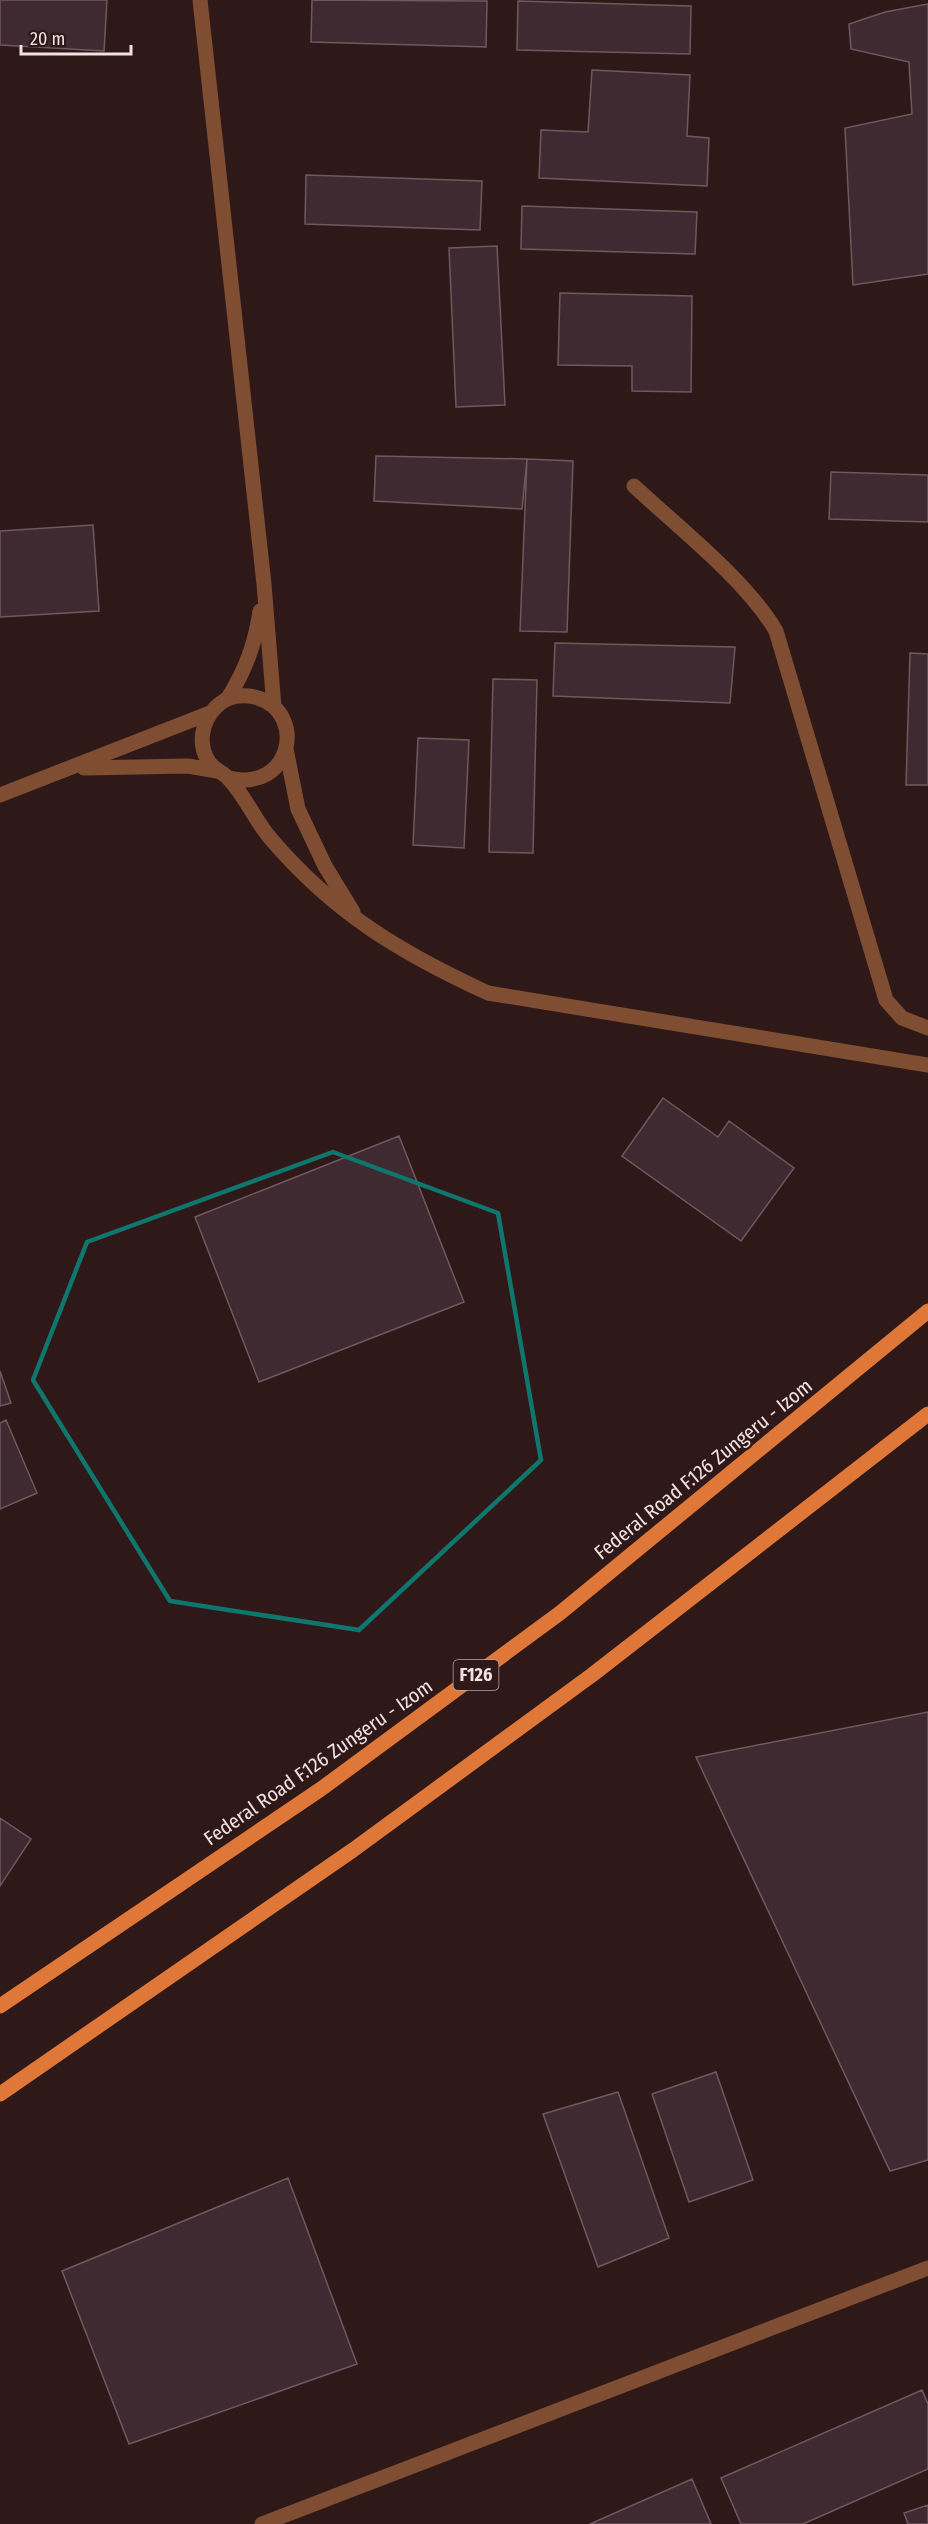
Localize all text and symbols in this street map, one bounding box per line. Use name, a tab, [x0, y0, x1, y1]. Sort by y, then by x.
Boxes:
scale bar	[21, 18, 130, 56]
text: 20 m	[30, 28, 65, 50]
street label: Federal Road F.126 Zungeru - Izom	[589, 1374, 817, 1564]
road number: F126	[454, 1660, 498, 1690]
street label: Federal Road F.126 Zungeru - Izom	[199, 1674, 437, 1850]

